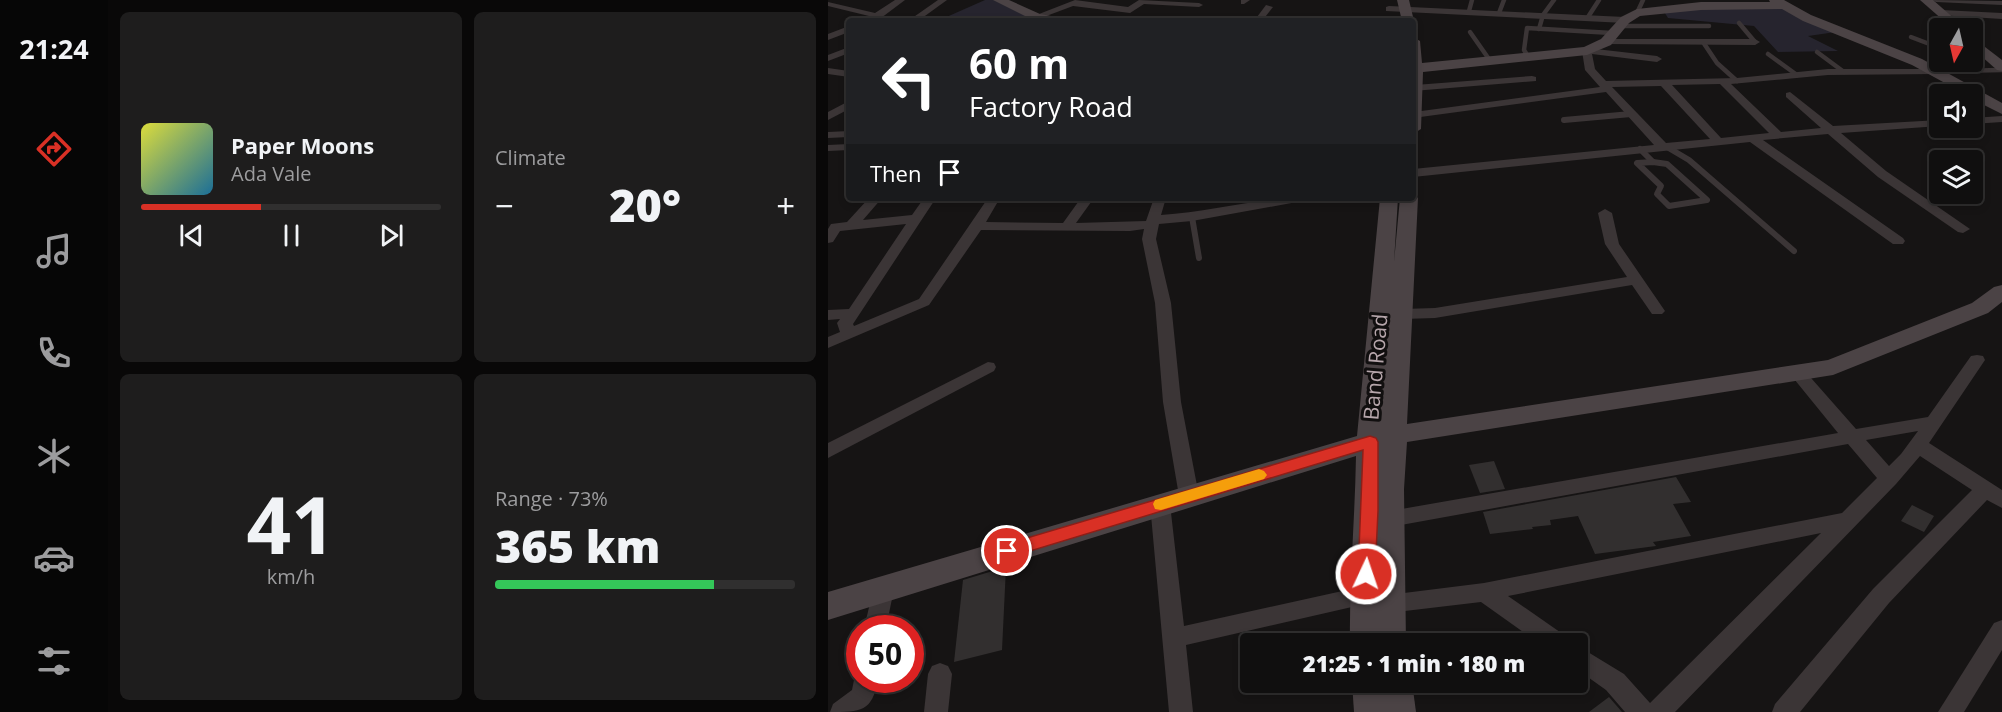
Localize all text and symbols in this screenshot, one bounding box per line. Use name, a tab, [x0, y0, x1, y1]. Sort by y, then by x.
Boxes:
north arrow	[1929, 18, 1983, 72]
map controls	[1929, 18, 1983, 204]
text: 21:24	[19, 30, 89, 67]
text: 60 m	[969, 34, 1069, 91]
icon: left	[870, 42, 948, 120]
button: sound	[1929, 84, 1983, 138]
text: Factory Road	[969, 88, 1133, 125]
icon: directions	[33, 128, 75, 170]
text: Paper Moons	[231, 130, 374, 160]
text: Climate	[495, 144, 566, 171]
button: layers	[1929, 150, 1983, 204]
icon: arrive	[933, 156, 966, 189]
text: Then	[870, 158, 921, 188]
text: Ada Vale	[231, 160, 312, 187]
text: 20°	[609, 174, 681, 235]
text: −	[495, 183, 514, 228]
text: +	[776, 183, 795, 228]
icon: previous	[175, 219, 208, 252]
icon: pause	[275, 219, 308, 252]
icon: next	[375, 219, 408, 252]
icon: music	[33, 230, 75, 272]
street label: Band Road	[1356, 313, 1394, 421]
icon: phone	[33, 332, 75, 374]
icon: climate	[33, 435, 75, 477]
text: 41	[246, 471, 336, 577]
text: Range · 73%	[495, 485, 608, 512]
text: 365 km	[495, 515, 660, 576]
pin	[981, 525, 1032, 576]
icon: arrive	[990, 534, 1023, 567]
icon: car	[33, 537, 75, 579]
position arrow	[1334, 542, 1398, 606]
text: km/h	[267, 563, 315, 590]
speed limit sign: 50	[846, 615, 924, 693]
icon: filters	[33, 640, 75, 682]
text: 21:25 · 1 min · 180 m	[1303, 648, 1525, 678]

